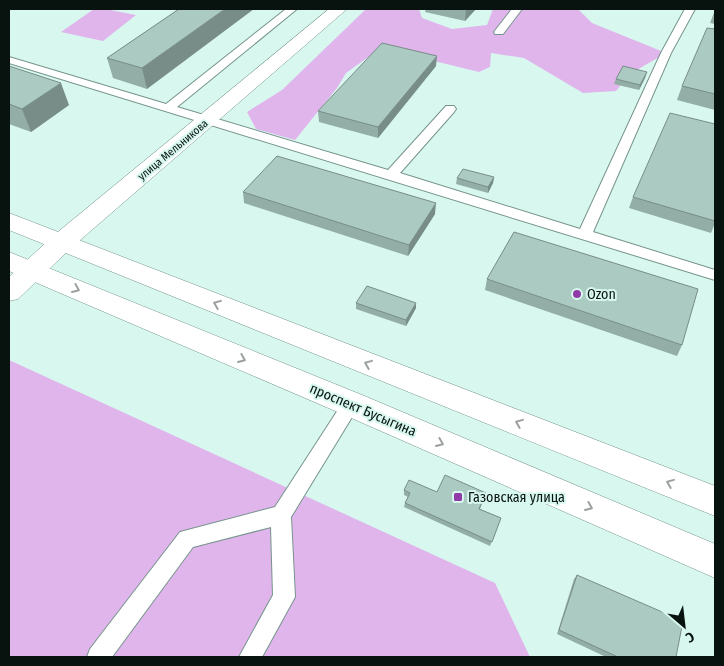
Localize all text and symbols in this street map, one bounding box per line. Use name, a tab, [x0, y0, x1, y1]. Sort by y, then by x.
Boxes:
street label: улица Мельникова	[135, 117, 211, 183]
one-way arrow	[71, 283, 80, 294]
place label: Ozon	[587, 286, 616, 303]
marker: Ozon	[571, 288, 583, 300]
one-way arrow	[213, 299, 222, 310]
one-way arrow	[237, 352, 246, 363]
one-way arrow	[364, 359, 373, 370]
street label: проспект Бусыгина	[307, 380, 419, 440]
one-way arrow	[515, 419, 524, 430]
one-way arrow	[435, 436, 444, 447]
one-way arrow	[666, 479, 675, 489]
place label: Газовская улица	[468, 489, 565, 506]
marker: Газовская улица	[452, 491, 464, 503]
one-way arrow	[584, 501, 593, 512]
north arrow	[659, 601, 709, 651]
text: С	[682, 628, 697, 647]

